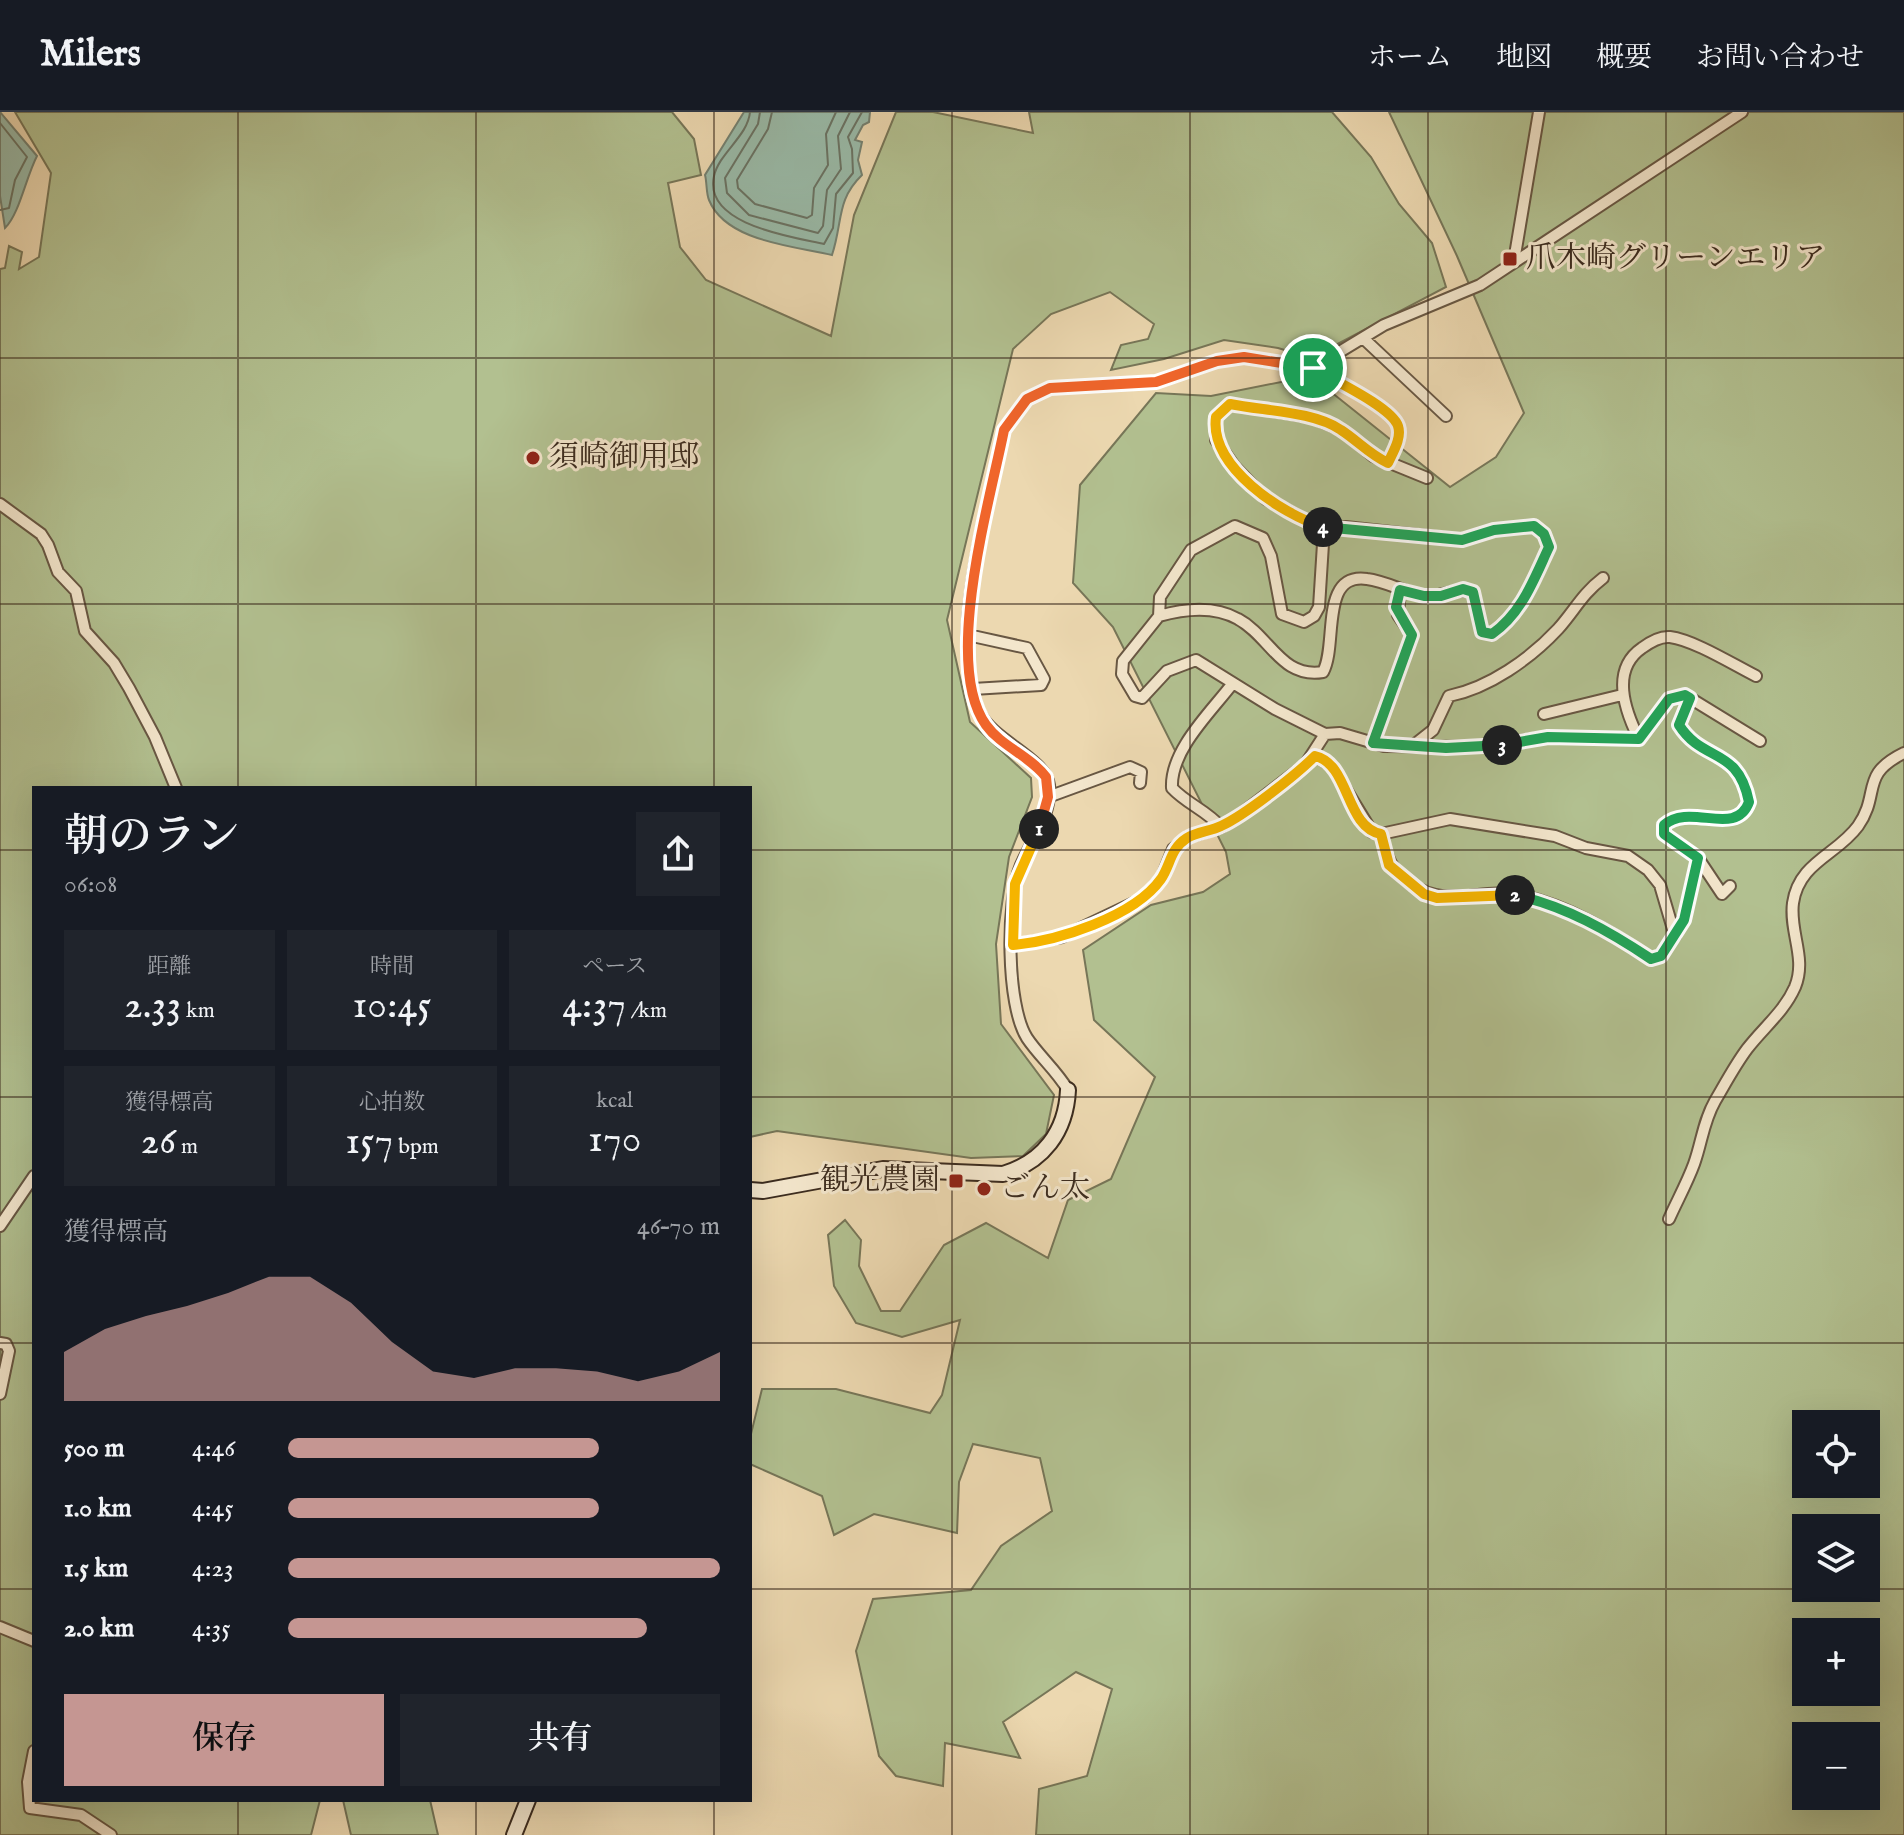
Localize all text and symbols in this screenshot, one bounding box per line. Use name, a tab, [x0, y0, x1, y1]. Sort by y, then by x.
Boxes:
text: Milers	[40, 31, 141, 79]
text: ホーム	[1368, 41, 1452, 76]
text: 地図	[1496, 41, 1552, 76]
text: 概要	[1596, 41, 1652, 76]
text: お問い合わせ	[1696, 41, 1864, 76]
place label: 爪木崎グリーンエリア	[1526, 240, 1825, 278]
marker: 爪木崎グリーンエリア	[1501, 250, 1519, 268]
pin	[1279, 334, 1347, 402]
icon: arrive	[1291, 346, 1335, 390]
place label: 須崎御用邸	[549, 439, 699, 477]
marker: 須崎御用邸	[524, 449, 542, 467]
pin: 4	[1303, 507, 1343, 547]
text: 4	[1318, 513, 1328, 541]
pin: 3	[1482, 725, 1522, 765]
text: 3	[1498, 731, 1506, 759]
pin: 1	[1019, 809, 1059, 849]
text: 朝のラン	[64, 810, 240, 866]
button: share	[636, 812, 720, 896]
text: 1	[1035, 815, 1043, 843]
text: 06:08	[64, 868, 118, 901]
pin: 2	[1495, 875, 1535, 915]
text: 2	[1510, 881, 1520, 909]
text: 距離	[147, 953, 191, 981]
text: 時間	[370, 953, 414, 981]
text: ペース	[582, 953, 647, 981]
text: 2.33	[124, 981, 181, 1032]
text: 10:45	[353, 981, 431, 1032]
text: 4:37	[562, 981, 626, 1032]
text: km	[181, 997, 215, 1025]
text: /km	[626, 997, 667, 1025]
text: kcal	[596, 1087, 633, 1115]
text: 獲得標高	[125, 1089, 213, 1117]
text: 心拍数	[359, 1089, 425, 1117]
text: 170	[588, 1115, 641, 1166]
text: 26	[141, 1117, 176, 1168]
text: 157	[345, 1117, 393, 1168]
text: m	[176, 1133, 198, 1161]
text: bpm	[393, 1133, 439, 1161]
place label: 観光農園	[820, 1162, 940, 1200]
place label: ごん太	[1000, 1170, 1090, 1208]
marker: 観光農園	[947, 1172, 965, 1190]
marker: ごん太	[975, 1180, 993, 1198]
text: 46–70 m	[637, 1210, 720, 1243]
text: 獲得標高	[64, 1216, 168, 1249]
map controls	[1792, 1410, 1880, 1810]
button: locate	[1792, 1410, 1880, 1498]
text: 500 m	[64, 1432, 125, 1465]
text: 4:46	[192, 1432, 235, 1465]
text: 1.0 km	[64, 1492, 132, 1525]
text: 4:45	[192, 1492, 234, 1525]
button: layers	[1792, 1514, 1880, 1602]
text: 1.5 km	[64, 1552, 128, 1585]
text: 4:23	[192, 1552, 234, 1585]
text: 2.0 km	[64, 1612, 134, 1645]
text: 4:35	[192, 1612, 231, 1645]
button: +	[1792, 1618, 1880, 1706]
button: 保存	[64, 1694, 384, 1786]
button: 共有	[400, 1694, 720, 1786]
button: −	[1792, 1722, 1880, 1810]

